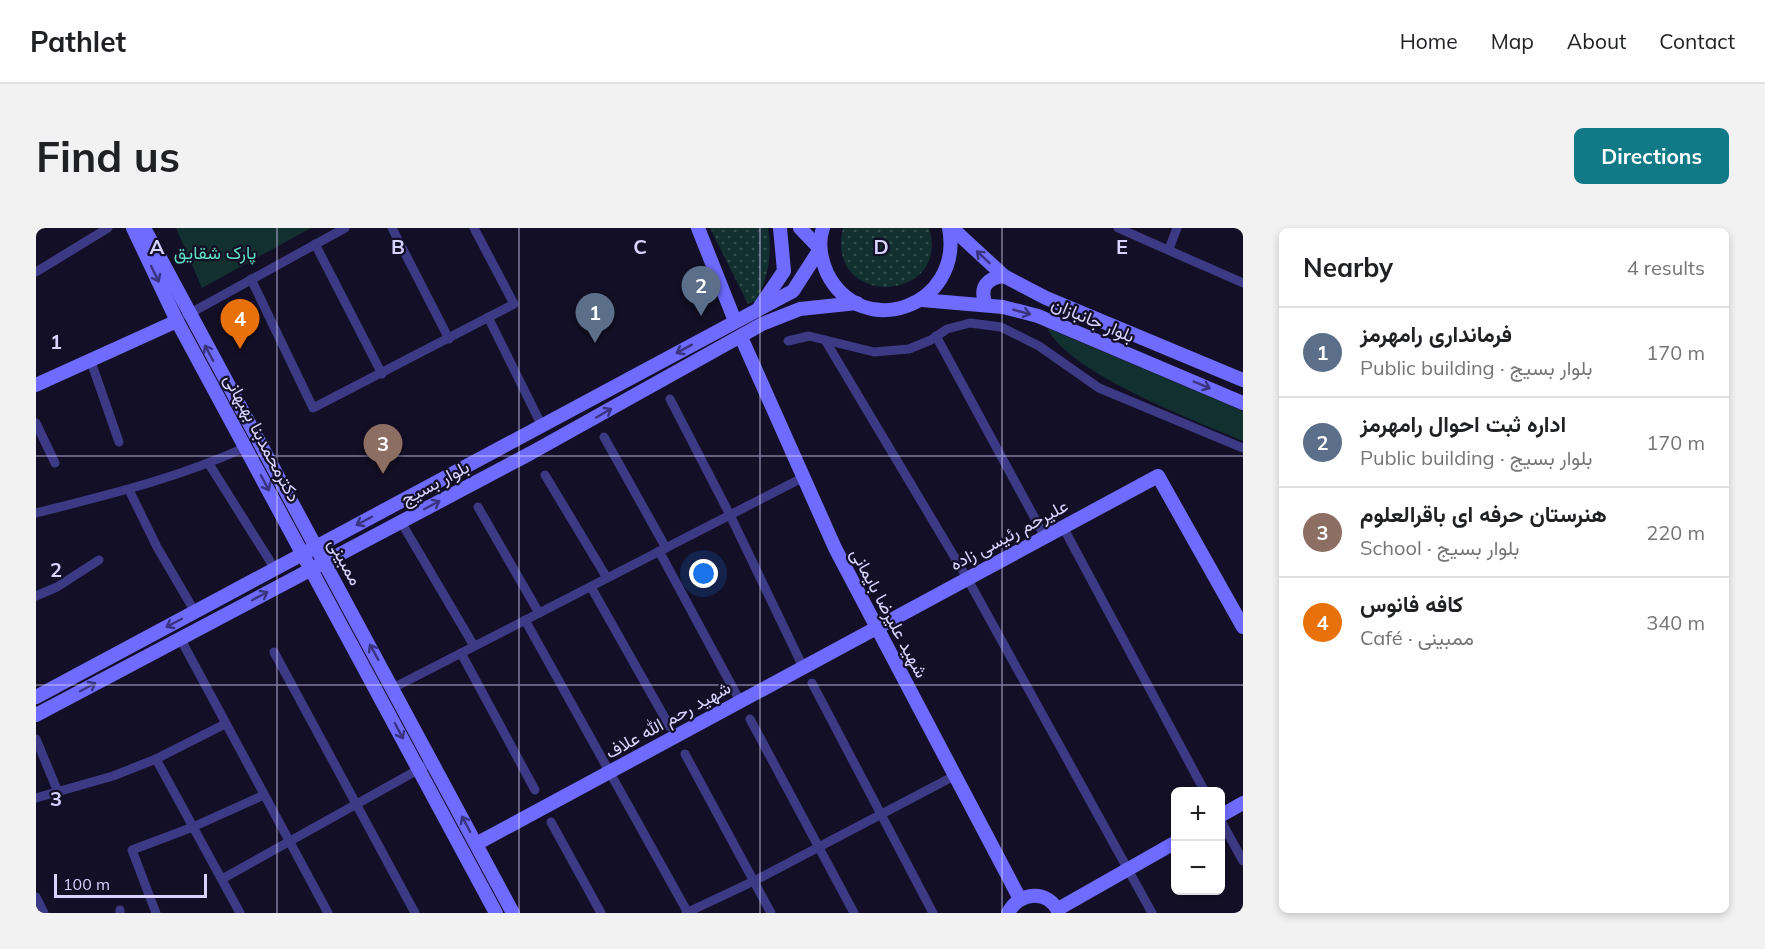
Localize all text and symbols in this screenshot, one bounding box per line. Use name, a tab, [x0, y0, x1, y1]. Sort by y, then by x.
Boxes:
text: Pathlet	[30, 24, 126, 59]
text: Home	[1400, 28, 1458, 54]
text: Map	[1491, 28, 1534, 54]
text: About	[1567, 28, 1626, 54]
text: Contact	[1659, 28, 1735, 54]
button: Directions	[1574, 128, 1729, 184]
text: Find us	[36, 130, 180, 183]
text: A	[150, 234, 165, 259]
text: B	[391, 234, 405, 259]
text: C	[633, 234, 647, 259]
text: D	[873, 234, 889, 259]
text: E	[1116, 234, 1128, 259]
park label: پارک شقایق	[174, 241, 256, 265]
one-way arrow	[975, 250, 990, 264]
text: Nearby	[1303, 251, 1393, 284]
text: 4 results	[1627, 255, 1705, 280]
one-way arrow	[150, 265, 161, 283]
pin: 2	[682, 266, 720, 316]
street label: بلوار جانبازان	[1048, 292, 1138, 347]
pin: 1	[576, 294, 614, 343]
pin: 4	[220, 300, 260, 349]
one-way arrow	[1012, 306, 1031, 318]
text: فرمانداری رامهرمز	[1360, 320, 1512, 348]
text: 1	[50, 329, 62, 354]
text: 1	[1317, 340, 1329, 365]
text: 170 m	[1646, 340, 1705, 365]
one-way arrow	[203, 344, 214, 362]
one-way arrow	[675, 344, 693, 355]
text: Public building · بلوار بسیج	[1360, 355, 1592, 380]
street label: دکترمحمدبنا بهبهانی	[219, 370, 306, 506]
one-way arrow	[1192, 380, 1211, 391]
one-way arrow	[595, 407, 613, 418]
text: اداره ثبت احوال رامهرمز	[1360, 410, 1566, 438]
pin: 3	[364, 424, 402, 474]
text: 2	[1317, 430, 1329, 455]
text: 170 m	[1646, 430, 1705, 455]
text: Public building · بلوار بسیج	[1360, 445, 1592, 470]
street label: بلوار بسیج	[396, 455, 474, 511]
one-way arrow	[260, 474, 272, 492]
street label: علیرحم رئیسی زاده	[946, 494, 1072, 576]
one-way arrow	[423, 499, 441, 510]
text: هنرستان حرفه ای باقرالعلوم	[1360, 500, 1607, 528]
one-way arrow	[355, 516, 373, 527]
text: 3	[1317, 520, 1329, 545]
text: 220 m	[1646, 520, 1705, 545]
street label: ممبینی	[323, 534, 368, 589]
text: School · بلوار بسیج	[1360, 535, 1520, 560]
street label: شهید علیرضا بایمانی	[846, 544, 933, 682]
text: 2	[50, 557, 62, 582]
your location	[689, 559, 718, 588]
one-way arrow	[250, 590, 268, 601]
text: کافه فانوس	[1360, 590, 1463, 618]
text: 4	[1317, 610, 1329, 635]
text: 340 m	[1646, 610, 1705, 635]
one-way arrow	[165, 618, 183, 629]
text: Café · ممبینی	[1360, 625, 1474, 650]
one-way arrow	[368, 644, 379, 662]
street label: شهید رحم الله علاف	[601, 676, 735, 764]
one-way arrow	[78, 681, 96, 692]
one-way arrow	[393, 722, 405, 739]
text: 3	[50, 786, 62, 811]
map controls	[1171, 787, 1225, 895]
button: +	[1171, 787, 1225, 841]
one-way arrow	[460, 816, 471, 834]
button: −	[1171, 841, 1225, 895]
scale bar	[54, 871, 207, 898]
text: 100 m	[63, 874, 110, 894]

